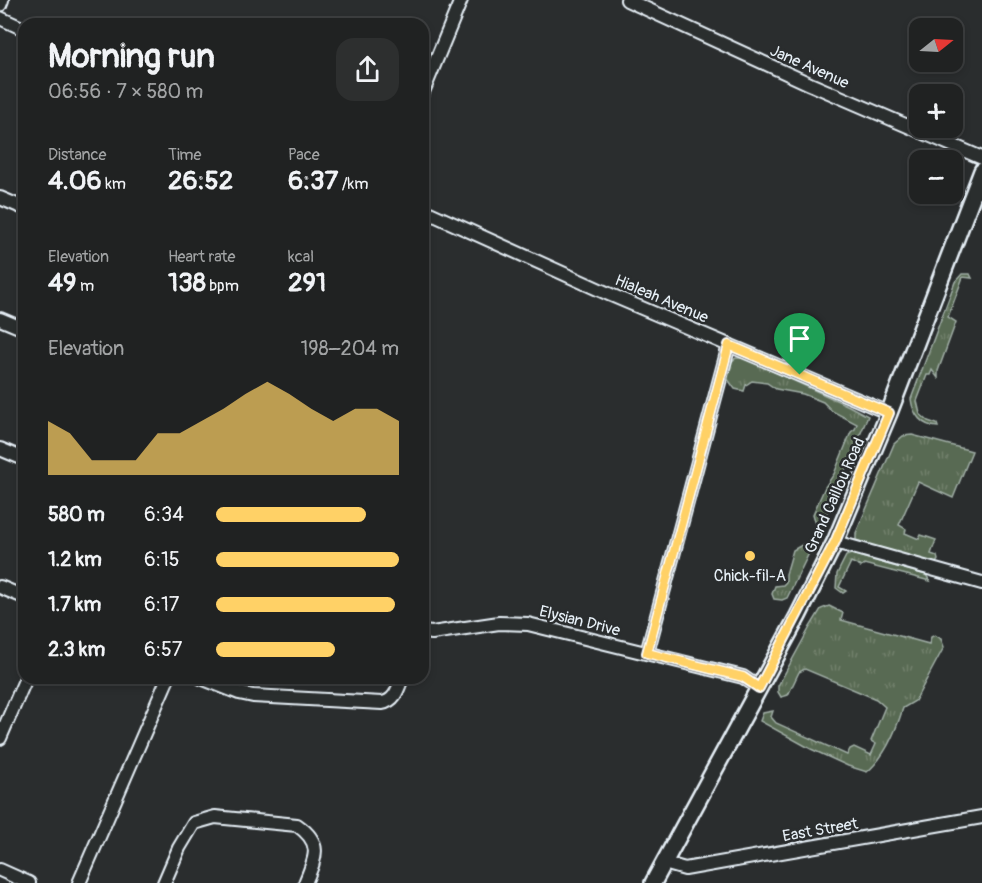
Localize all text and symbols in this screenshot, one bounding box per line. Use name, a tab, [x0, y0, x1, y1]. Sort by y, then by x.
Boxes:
north arrow	[909, 18, 963, 72]
map controls	[909, 18, 963, 204]
text: Morning run	[48, 36, 215, 77]
button: share	[336, 38, 399, 101]
street label: Jane Avenue	[767, 41, 852, 93]
text: 06:56 · 7 × 580 m	[48, 79, 203, 104]
button: +	[909, 84, 963, 138]
text: Distance	[48, 145, 107, 165]
text: Time	[168, 145, 201, 165]
text: Pace	[288, 145, 320, 165]
button: −	[909, 150, 963, 204]
text: 4.06	[48, 165, 102, 197]
text: 26:52	[168, 165, 233, 197]
text: 6:37	[288, 165, 338, 197]
text: km	[102, 174, 126, 194]
text: /km	[338, 174, 368, 194]
text: Elevation	[48, 247, 109, 267]
text: Heart rate	[168, 247, 235, 267]
text: kcal	[288, 247, 314, 267]
text: 49	[48, 267, 76, 299]
text: 138	[168, 267, 206, 299]
text: 291	[288, 267, 326, 299]
street label: Hialeah Avenue	[612, 270, 712, 328]
text: m	[76, 276, 94, 296]
text: bpm	[206, 276, 239, 296]
pin	[774, 313, 825, 375]
icon: arrive	[783, 322, 816, 355]
text: Elevation	[48, 336, 124, 361]
text: 198–204 m	[300, 336, 399, 361]
street label: Grand Caillou Road	[800, 434, 869, 556]
text: 580 m	[48, 502, 105, 527]
text: 6:34	[144, 502, 184, 527]
text: 1.2 km	[48, 547, 102, 572]
text: 6:15	[144, 547, 180, 572]
marker: Chick-fil-A	[743, 549, 757, 563]
place label: Chick-fil-A	[714, 566, 786, 586]
text: 1.7 km	[48, 592, 101, 617]
text: 6:17	[144, 592, 179, 617]
street label: Elysian Drive	[537, 601, 622, 641]
text: 2.3 km	[48, 637, 105, 662]
text: 6:57	[144, 637, 182, 662]
street label: East Street	[781, 813, 860, 846]

